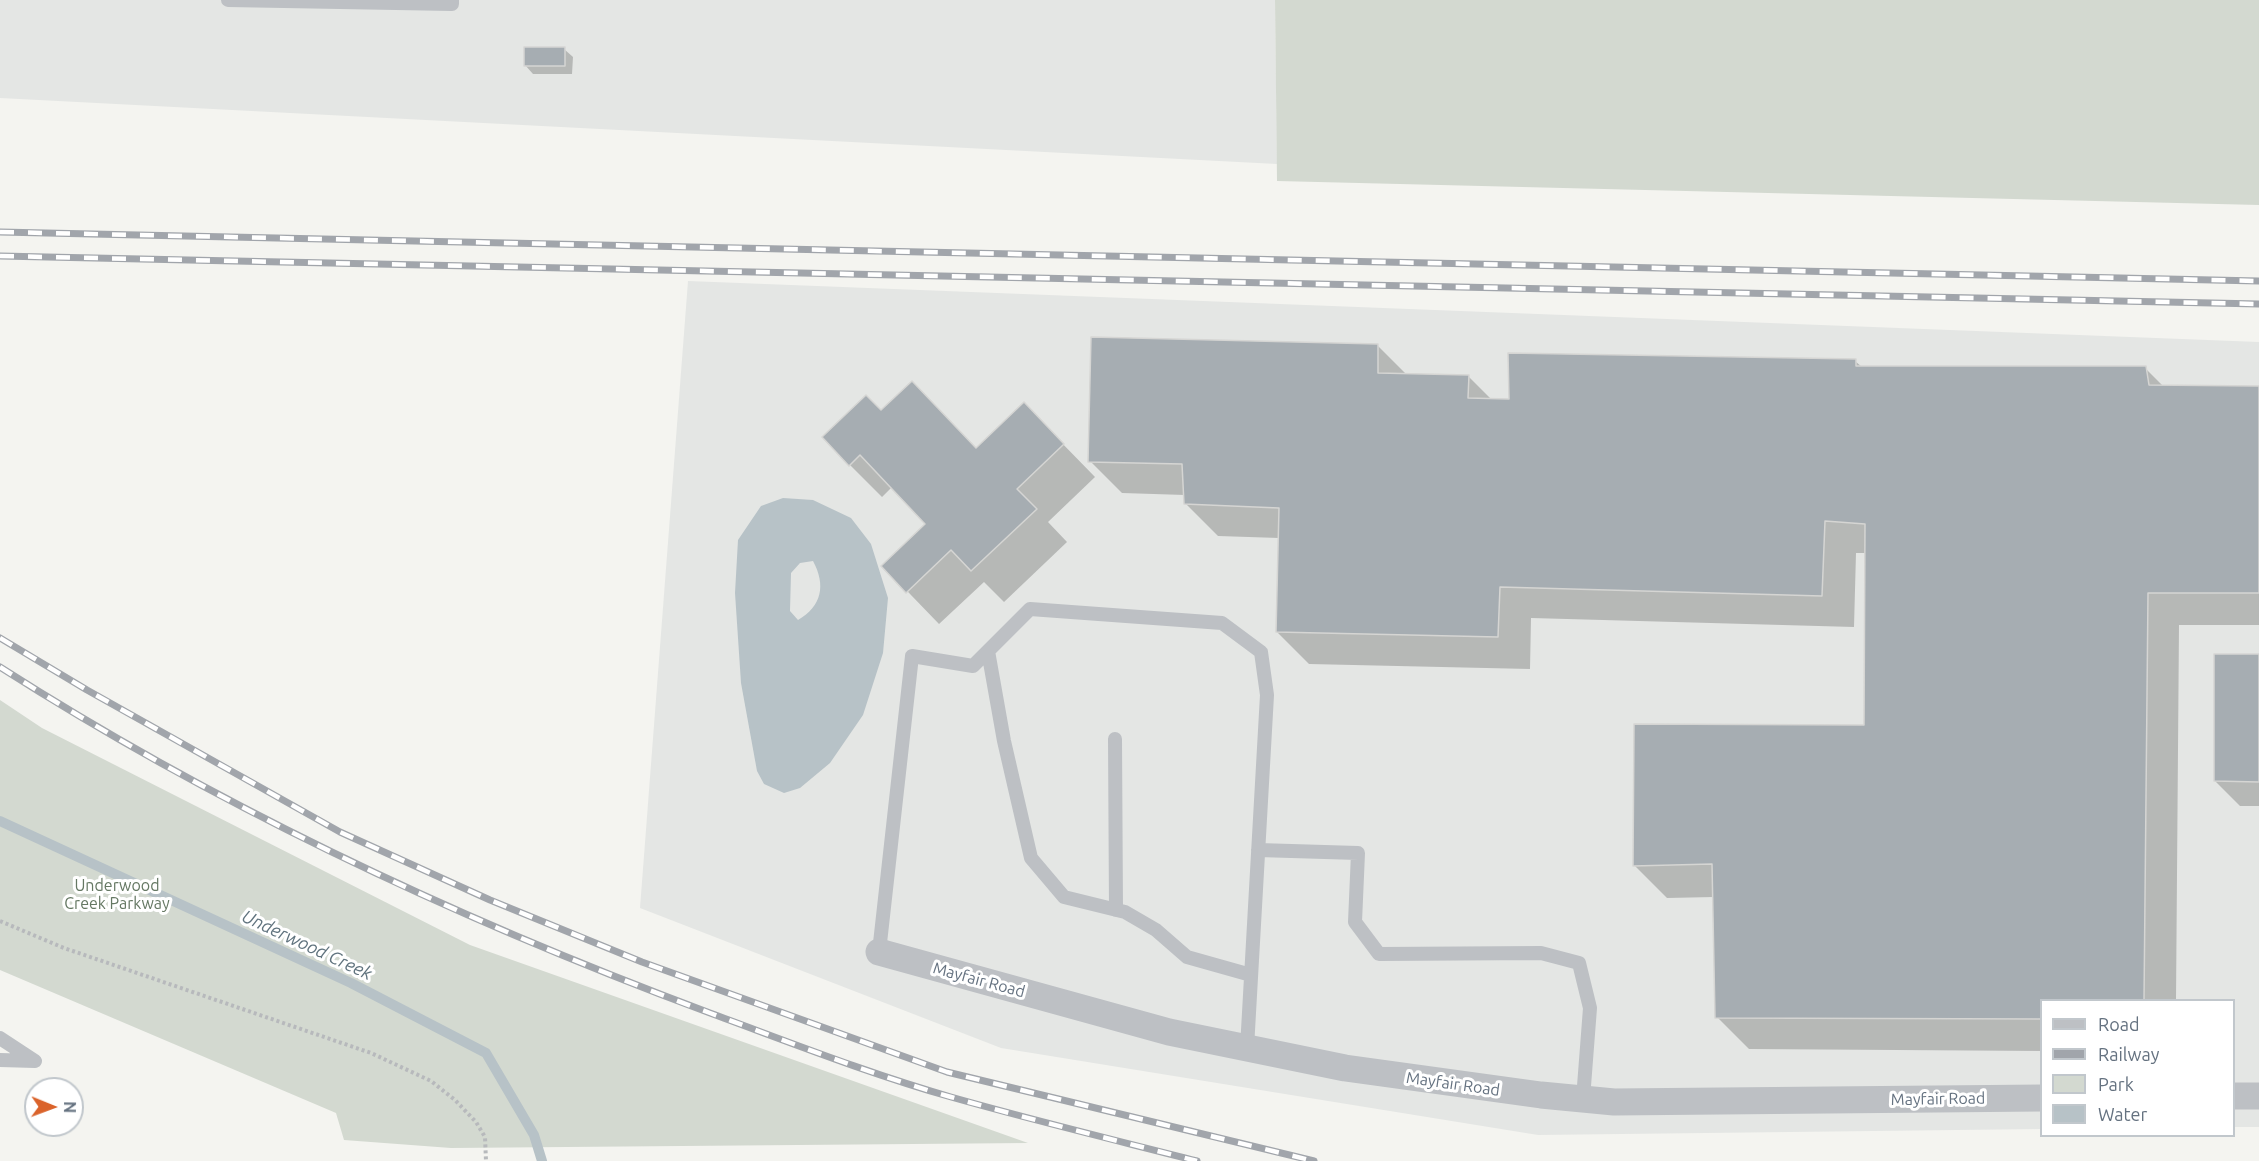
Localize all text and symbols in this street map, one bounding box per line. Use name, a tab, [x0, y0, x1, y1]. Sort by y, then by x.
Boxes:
park label: Underwood Creek Parkway	[64, 876, 170, 914]
water label: Underwood Creek	[238, 905, 376, 985]
street label: Mayfair Road	[931, 958, 1027, 1002]
legend	[2040, 999, 2235, 1137]
text: Road	[2098, 1014, 2140, 1034]
text: Railway	[2098, 1044, 2159, 1064]
street label: Mayfair Road	[1405, 1068, 1501, 1100]
text: Park	[2098, 1074, 2134, 1094]
north arrow	[24, 1077, 84, 1137]
street label: Mayfair Road	[1891, 1089, 1985, 1109]
text: N	[61, 1101, 79, 1113]
text: Water	[2098, 1104, 2147, 1124]

